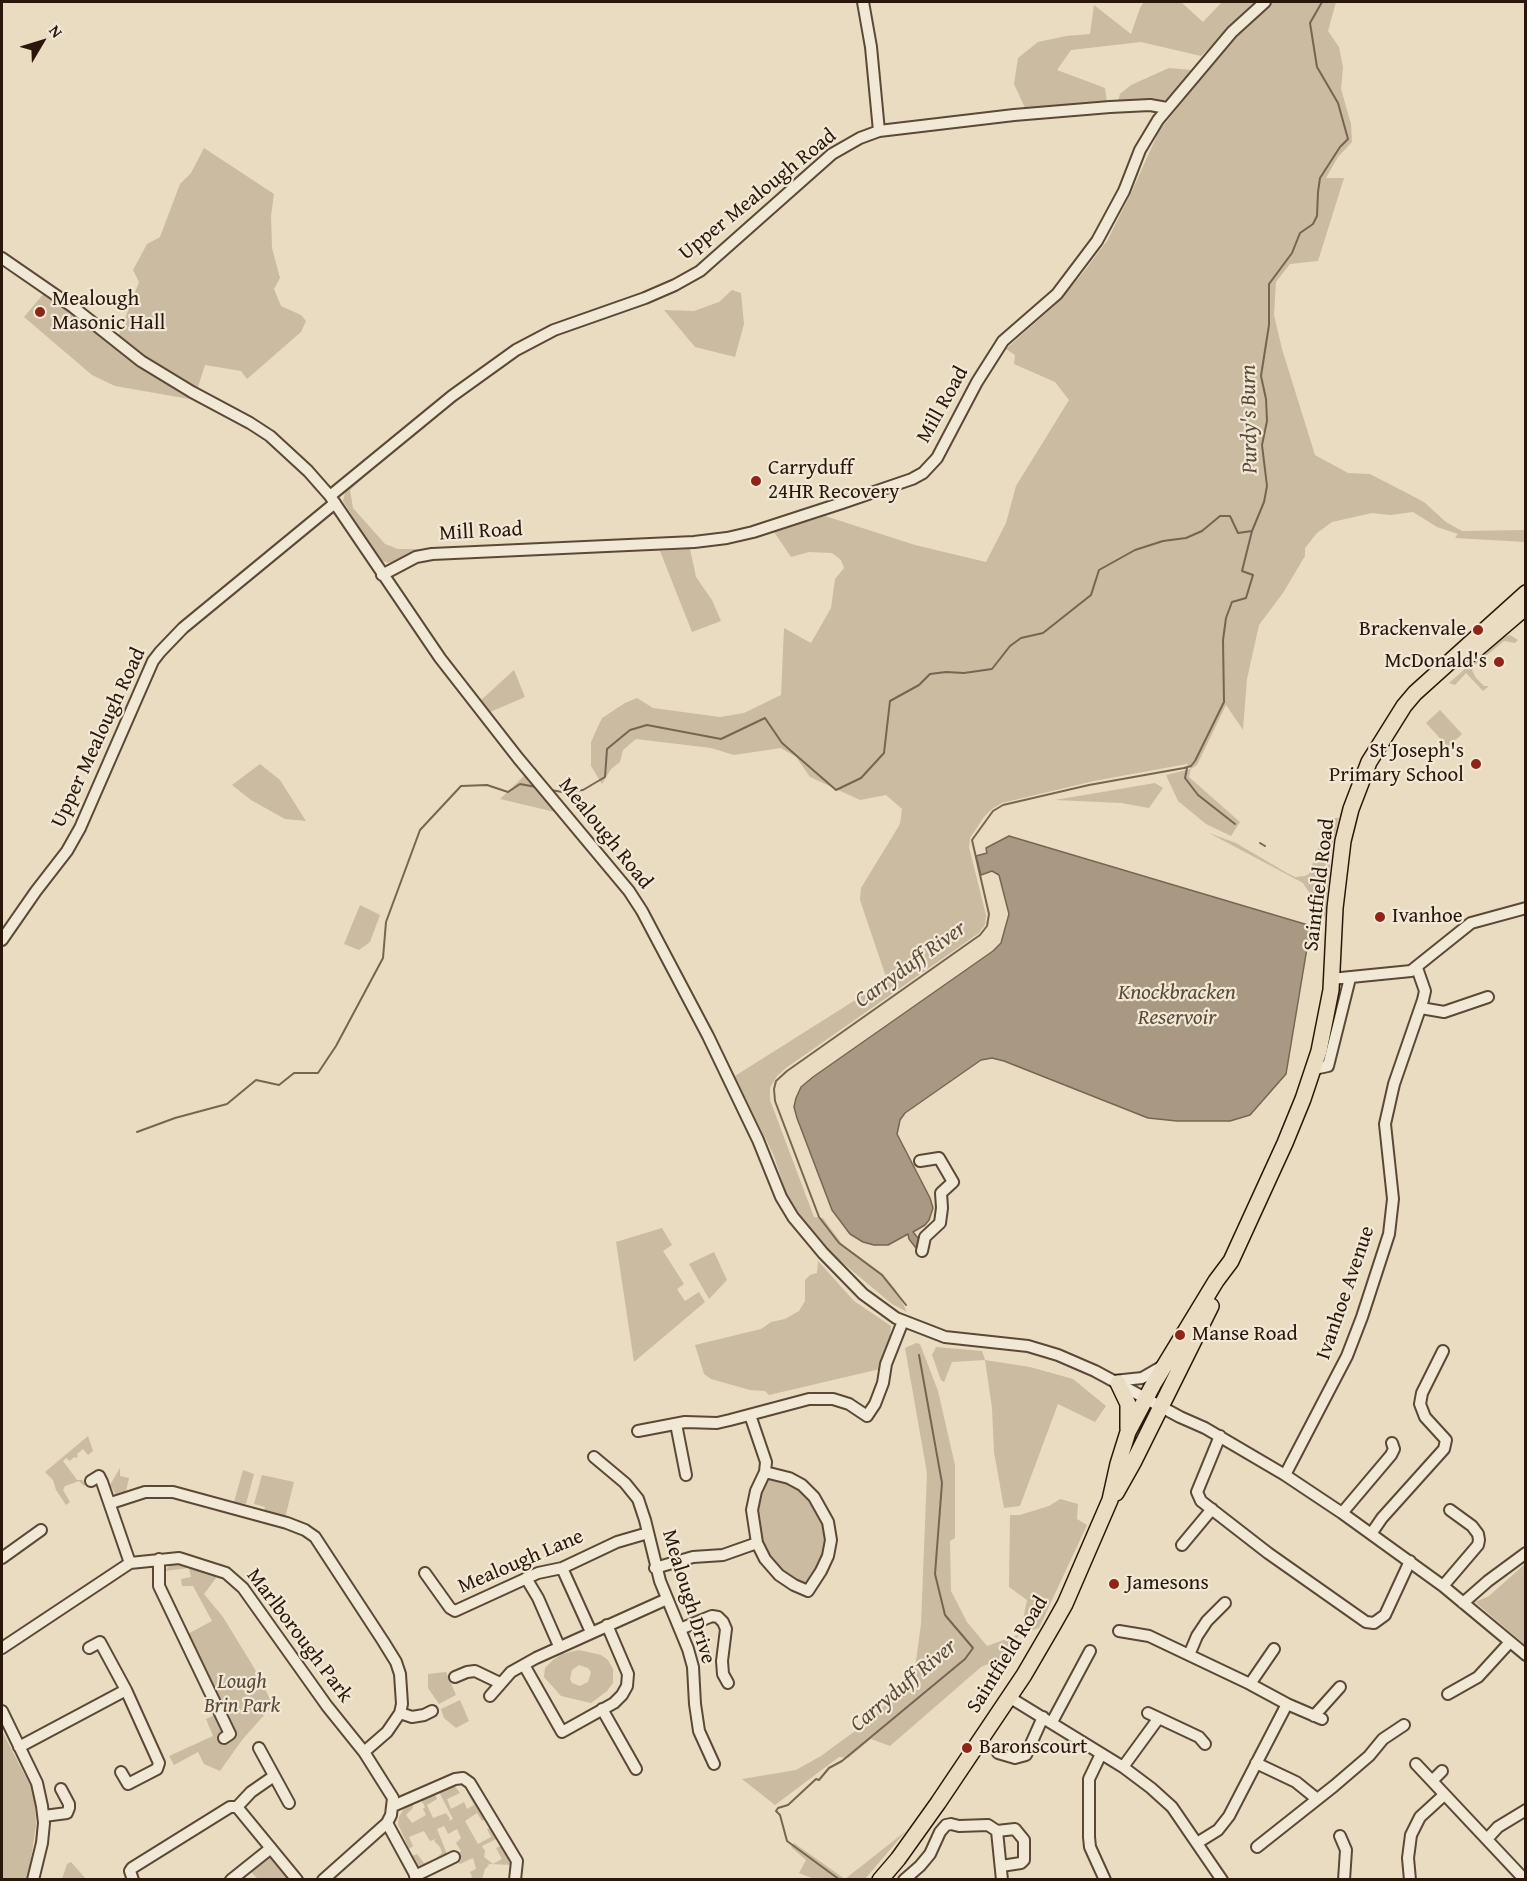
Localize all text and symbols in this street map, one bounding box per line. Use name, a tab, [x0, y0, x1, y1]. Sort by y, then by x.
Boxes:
north arrow	[12, 12, 72, 72]
text: N	[43, 19, 69, 43]
street label: Upper Mealough Road	[674, 124, 842, 266]
place label: Mealough Masonic Hall	[52, 287, 165, 337]
marker: Mealough Masonic Hall	[33, 305, 47, 319]
street label: Mill Road	[912, 362, 974, 448]
water label: Purdy's Burn	[1236, 364, 1264, 474]
place label: Carryduff 24HR Recovery	[768, 456, 899, 506]
marker: Carryduff 24HR Recovery	[749, 474, 763, 488]
street label: Mill Road	[439, 517, 523, 547]
place label: Brackenvale	[1359, 617, 1466, 643]
marker: Brackenvale	[1471, 623, 1485, 637]
street label: Upper Mealough Road	[46, 644, 152, 832]
place label: McDonald's	[1384, 649, 1487, 675]
marker: McDonald's	[1492, 655, 1506, 669]
place label: St Joseph's Primary School	[1329, 739, 1464, 789]
marker: St Joseph's Primary School	[1469, 757, 1483, 771]
street label: Mealough Road	[552, 773, 658, 895]
street label: Saintfield Road	[1299, 817, 1341, 953]
place label: Ivanhoe	[1392, 904, 1463, 930]
marker: Ivanhoe	[1373, 910, 1387, 924]
water label: Carryduff River	[850, 916, 972, 1014]
water label: Knockbracken Reservoir	[1118, 980, 1236, 1032]
street label: Ivanhoe Avenue	[1311, 1223, 1381, 1363]
place label: Manse Road	[1192, 1322, 1298, 1348]
marker: Manse Road	[1173, 1328, 1187, 1342]
street label: Mealough Lane	[455, 1524, 587, 1600]
street label: Mealough Drive	[656, 1527, 720, 1667]
street label: Marlborough Park	[240, 1564, 358, 1708]
place label: Jamesons	[1126, 1571, 1209, 1597]
marker: Jamesons	[1107, 1577, 1121, 1591]
street label: Saintfield Road	[962, 1592, 1054, 1718]
water label: Carryduff River	[845, 1634, 963, 1738]
park label: Lough Brin Park	[204, 1670, 280, 1720]
place label: Baronscourt	[979, 1735, 1087, 1761]
marker: Baronscourt	[960, 1741, 974, 1755]

